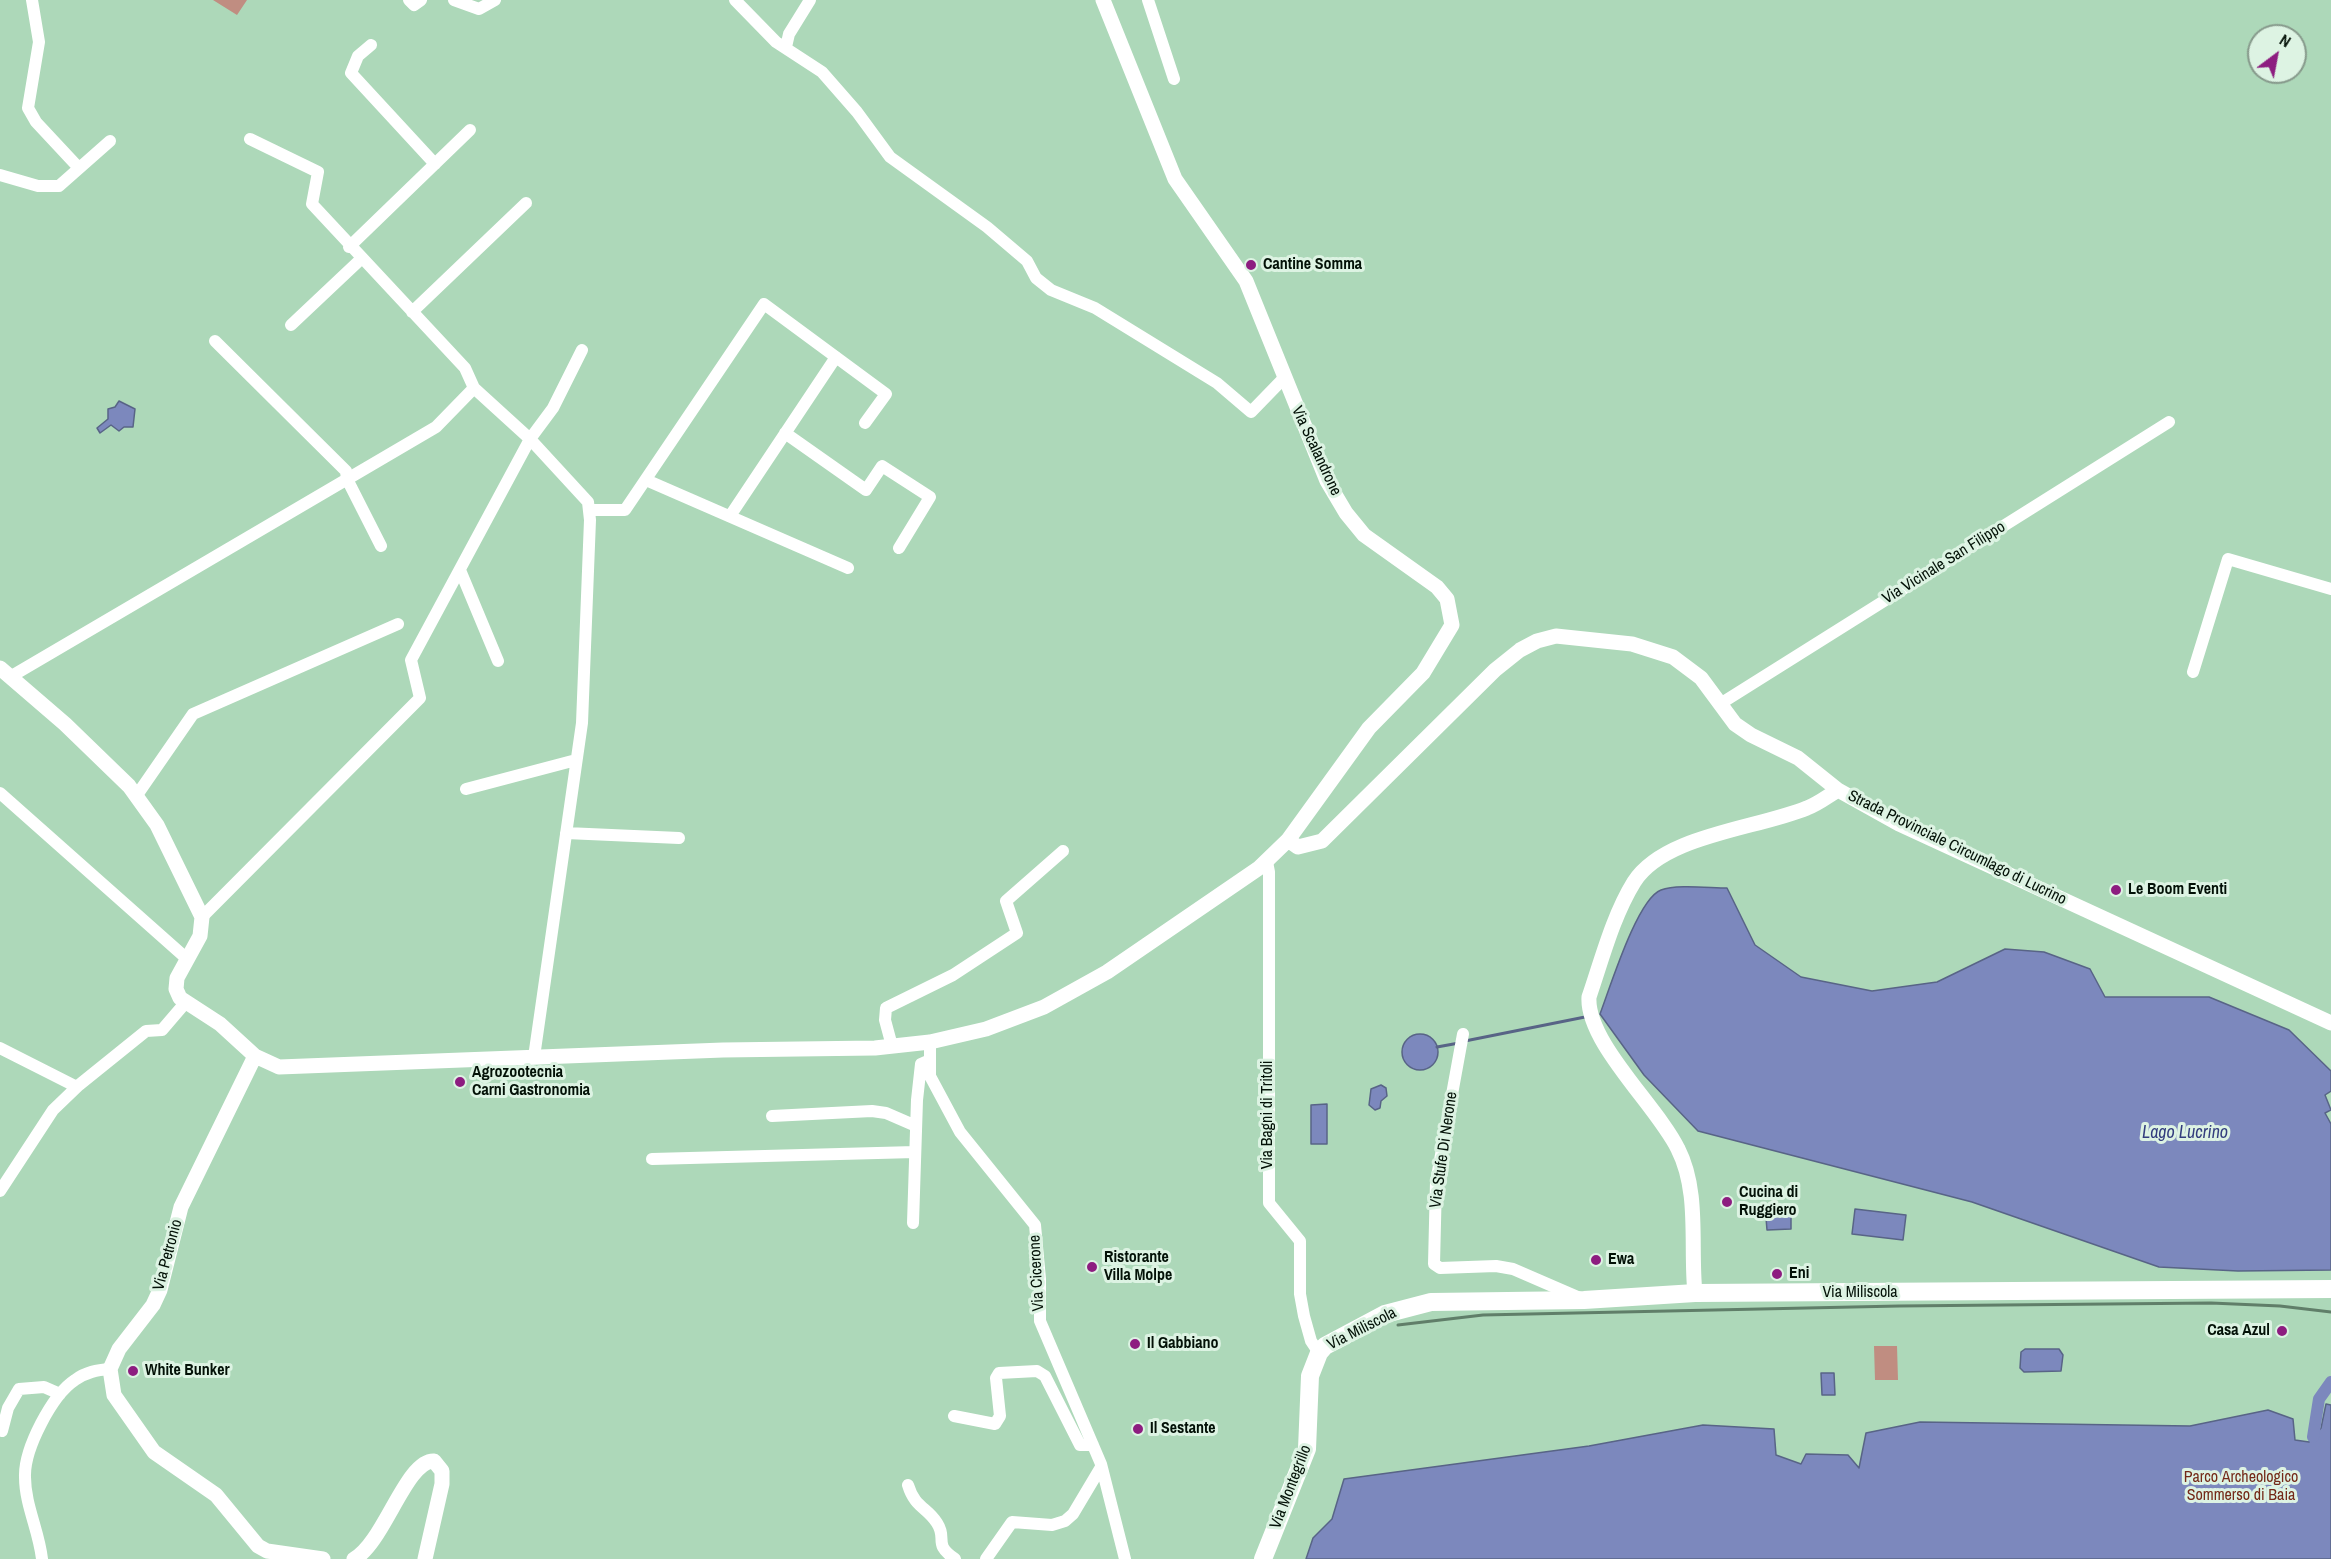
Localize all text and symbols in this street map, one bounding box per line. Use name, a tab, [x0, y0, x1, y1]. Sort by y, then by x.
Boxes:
north arrow	[2247, 24, 2307, 84]
text: N	[2276, 29, 2295, 52]
place label: Cantine Somma	[1263, 255, 1362, 275]
marker: Cantine Somma	[1244, 258, 1258, 272]
street label: Via Scalandrone	[1287, 403, 1345, 499]
street label: Via Vicinale San Filippo	[1879, 517, 2009, 609]
street label: Strada Provinciale Circumlago di Lucrino	[1845, 787, 2069, 909]
place label: Le Boom Eventi	[2128, 880, 2227, 900]
marker: Le Boom Eventi	[2109, 883, 2123, 897]
street label: Via Bagni di Tritoli	[1258, 1061, 1278, 1169]
place label: Agrozootecnia Carni Gastronomia	[472, 1063, 590, 1101]
marker: Agrozootecnia Carni Gastronomia	[453, 1075, 467, 1089]
street label: Via Stufe Di Nerone	[1426, 1091, 1462, 1209]
water label: Lago Lucrino	[2142, 1122, 2228, 1144]
place label: Cucina di Ruggiero	[1739, 1183, 1798, 1221]
marker: Cucina di Ruggiero	[1720, 1195, 1734, 1209]
street label: Via Petronio	[149, 1217, 187, 1293]
street label: Via Cicerone	[1025, 1234, 1049, 1312]
place label: Ristorante Villa Molpe	[1104, 1248, 1172, 1286]
place label: Ewa	[1608, 1250, 1634, 1270]
marker: Ewa	[1589, 1253, 1603, 1267]
marker: Ristorante Villa Molpe	[1085, 1260, 1099, 1274]
place label: Eni	[1789, 1264, 1809, 1284]
marker: Eni	[1770, 1267, 1784, 1281]
street label: Via Miliscola	[1823, 1283, 1897, 1303]
street label: Via Miliscola	[1324, 1303, 1400, 1355]
place label: Casa Azul	[2207, 1321, 2270, 1341]
marker: Casa Azul	[2275, 1324, 2289, 1338]
place label: Il Gabbiano	[1147, 1334, 1218, 1354]
marker: Il Gabbiano	[1128, 1337, 1142, 1351]
place label: White Bunker	[145, 1361, 230, 1381]
marker: White Bunker	[126, 1364, 140, 1378]
place label: Il Sestante	[1150, 1419, 1216, 1439]
marker: Il Sestante	[1131, 1422, 1145, 1436]
street label: Via Montegrillo	[1266, 1442, 1316, 1532]
park label: Parco Archeologico Sommerso di Baia	[2184, 1468, 2298, 1506]

